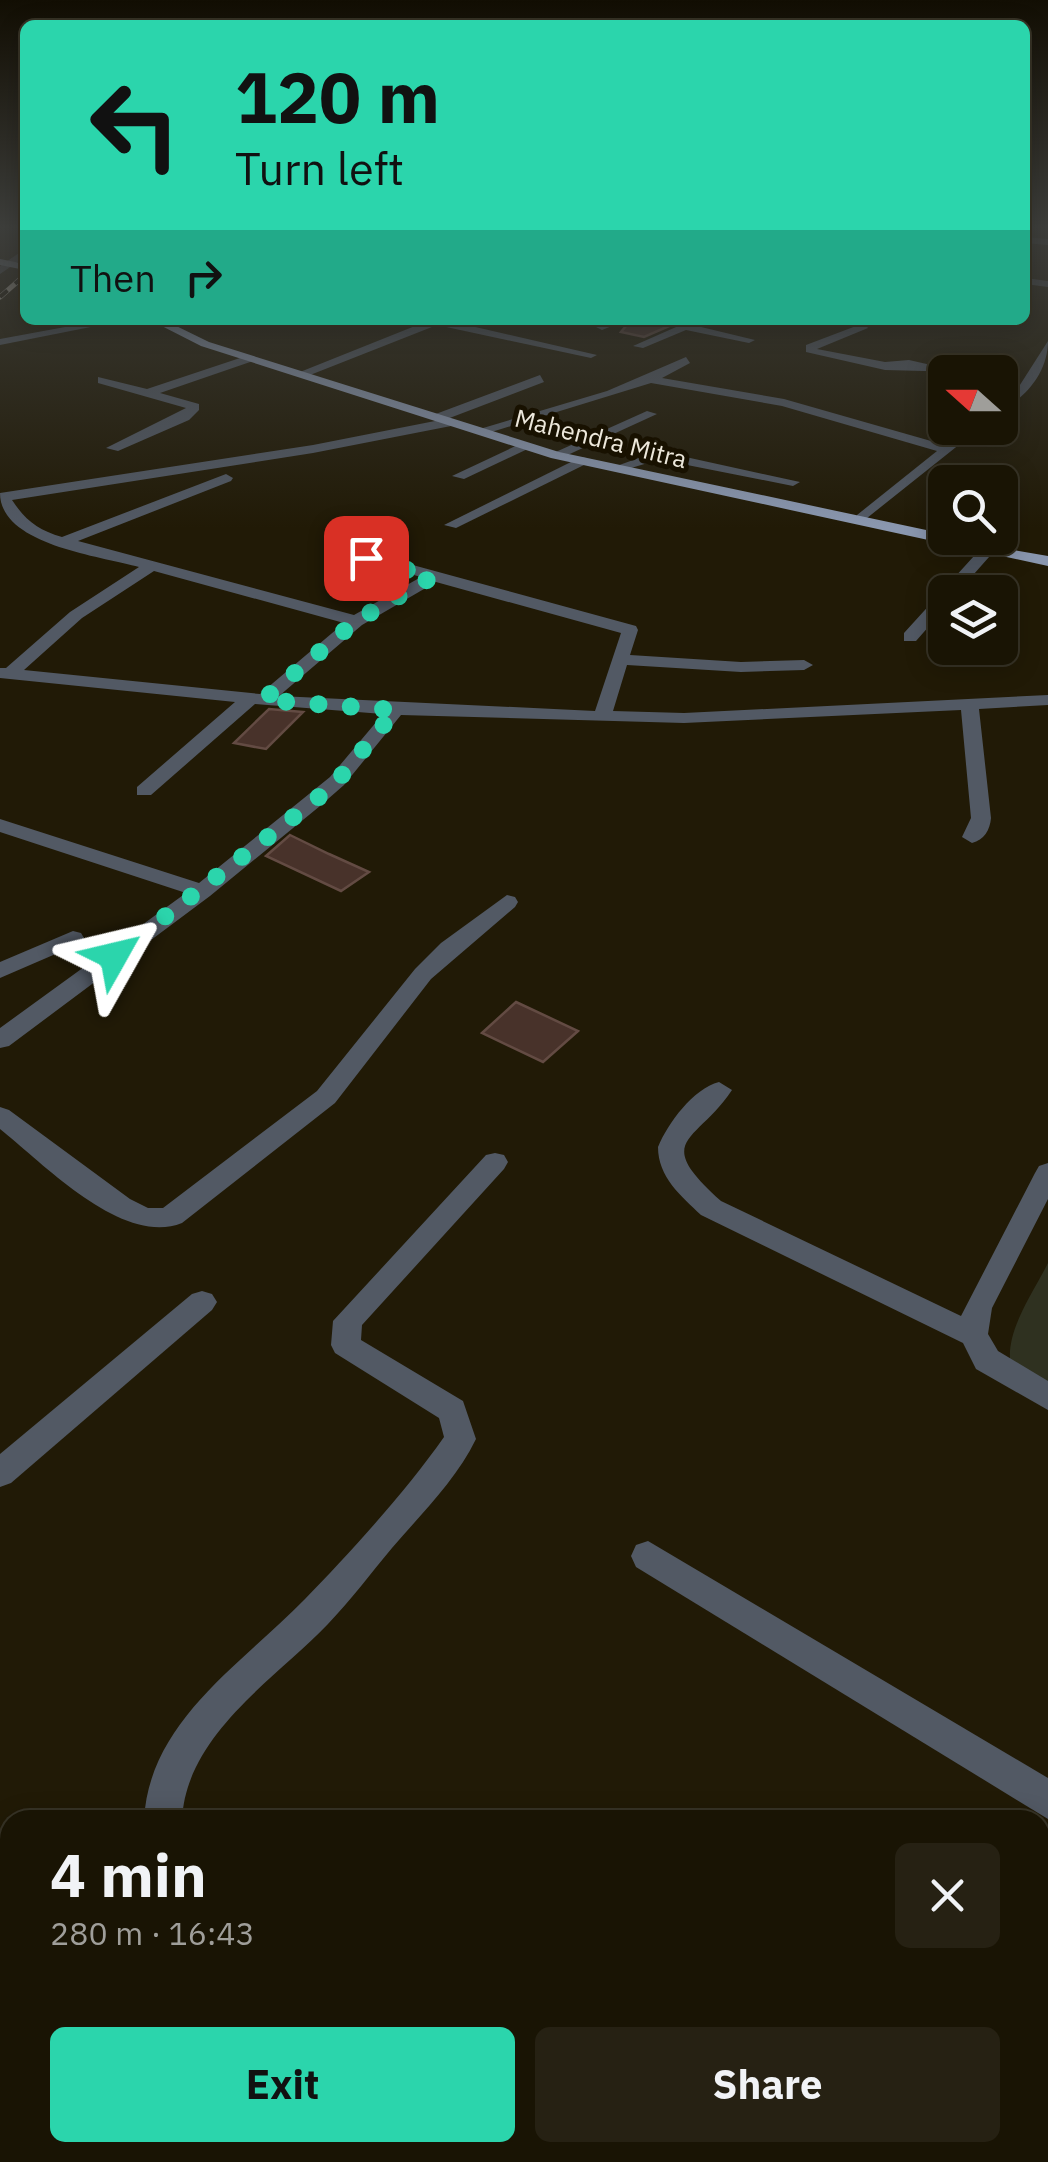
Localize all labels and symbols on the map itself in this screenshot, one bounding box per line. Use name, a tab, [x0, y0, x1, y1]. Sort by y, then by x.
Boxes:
north arrow	[928, 355, 1018, 445]
street label: Mahendra Mitra	[511, 401, 691, 475]
pin	[324, 516, 409, 601]
position arrow	[62, 904, 166, 1008]

